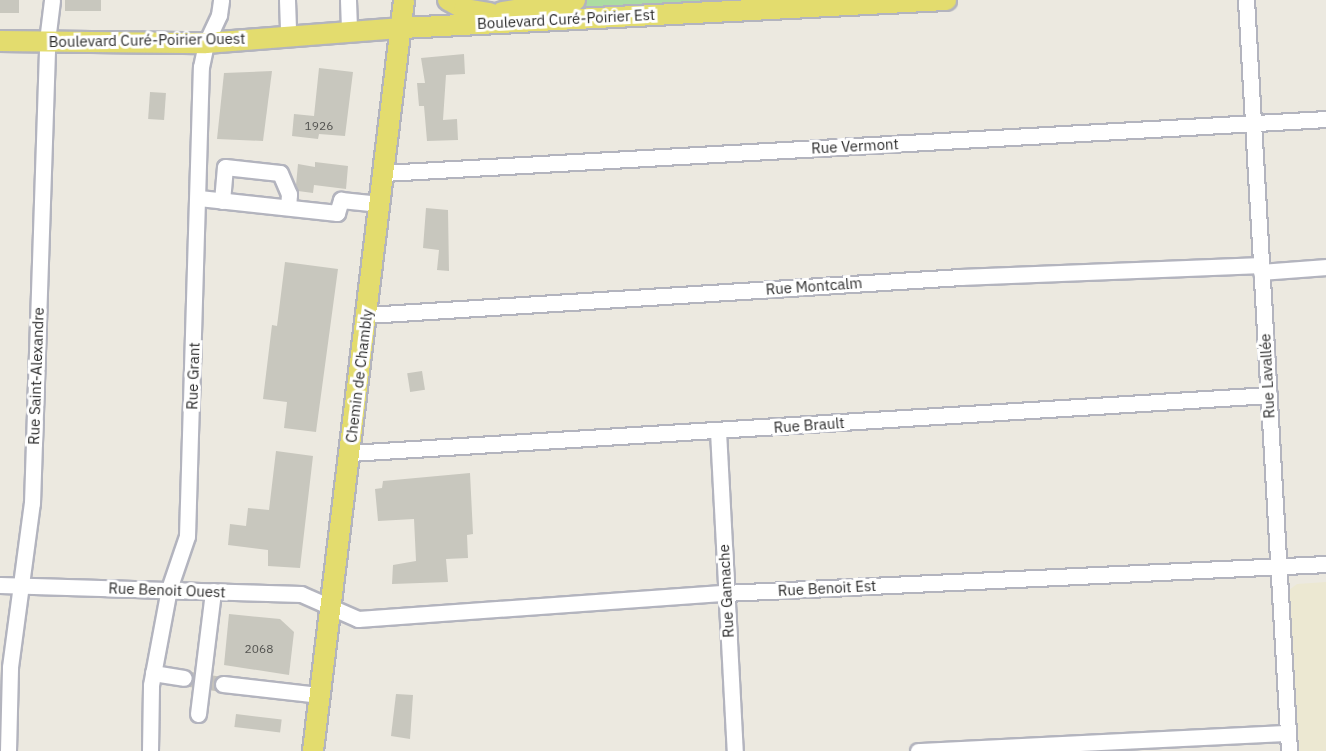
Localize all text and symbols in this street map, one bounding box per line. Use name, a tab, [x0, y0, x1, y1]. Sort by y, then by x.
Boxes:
street label: Boulevard Curé-Poirier Est	[477, 5, 655, 33]
street label: Boulevard Curé-Poirier Ouest	[48, 29, 246, 51]
house number: 1926	[305, 119, 333, 133]
street label: Rue Vermont	[811, 135, 899, 157]
street label: Rue Montcalm	[765, 274, 863, 298]
street label: Rue Saint-Alexandre	[25, 307, 47, 445]
street label: Chemin de Chambly	[342, 308, 376, 444]
street label: Rue Lavallée	[1256, 333, 1278, 419]
street label: Rue Grant	[183, 342, 203, 410]
street label: Rue Brault	[773, 414, 845, 436]
street label: Rue Gamache	[715, 544, 737, 638]
street label: Rue Benoit Est	[777, 576, 877, 600]
street label: Rue Benoit Ouest	[108, 579, 226, 601]
house number: 2068	[245, 642, 273, 656]

